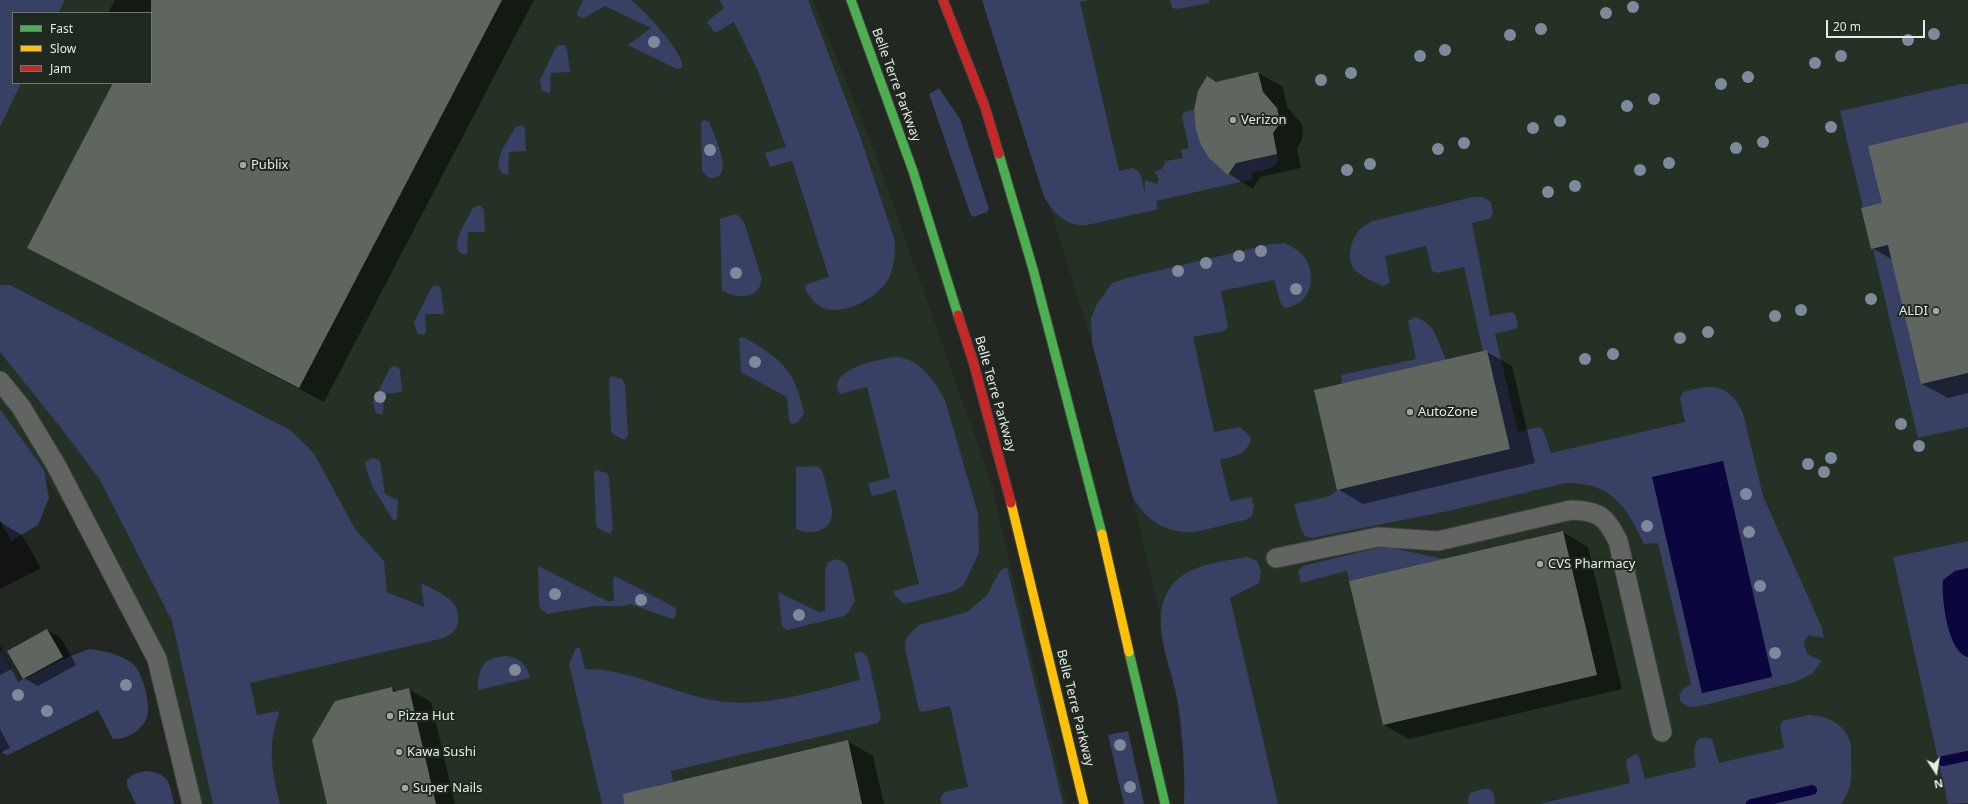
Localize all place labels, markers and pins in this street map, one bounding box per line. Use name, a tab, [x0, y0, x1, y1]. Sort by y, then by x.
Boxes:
place label: Verizon	[1241, 112, 1287, 128]
marker: Verizon	[1228, 115, 1238, 125]
place label: Publix	[251, 157, 288, 173]
marker: Publix	[238, 160, 248, 170]
place label: ALDI	[1899, 303, 1928, 319]
marker: ALDI	[1931, 306, 1941, 316]
place label: AutoZone	[1418, 404, 1478, 420]
marker: AutoZone	[1405, 407, 1415, 417]
place label: CVS Pharmacy	[1548, 556, 1635, 572]
marker: CVS Pharmacy	[1535, 559, 1545, 569]
place label: Pizza Hut	[398, 708, 454, 724]
marker: Pizza Hut	[385, 711, 395, 721]
place label: Kawa Sushi	[407, 744, 476, 760]
marker: Kawa Sushi	[394, 747, 404, 757]
place label: Super Nails	[413, 780, 482, 796]
marker: Super Nails	[400, 783, 410, 793]

